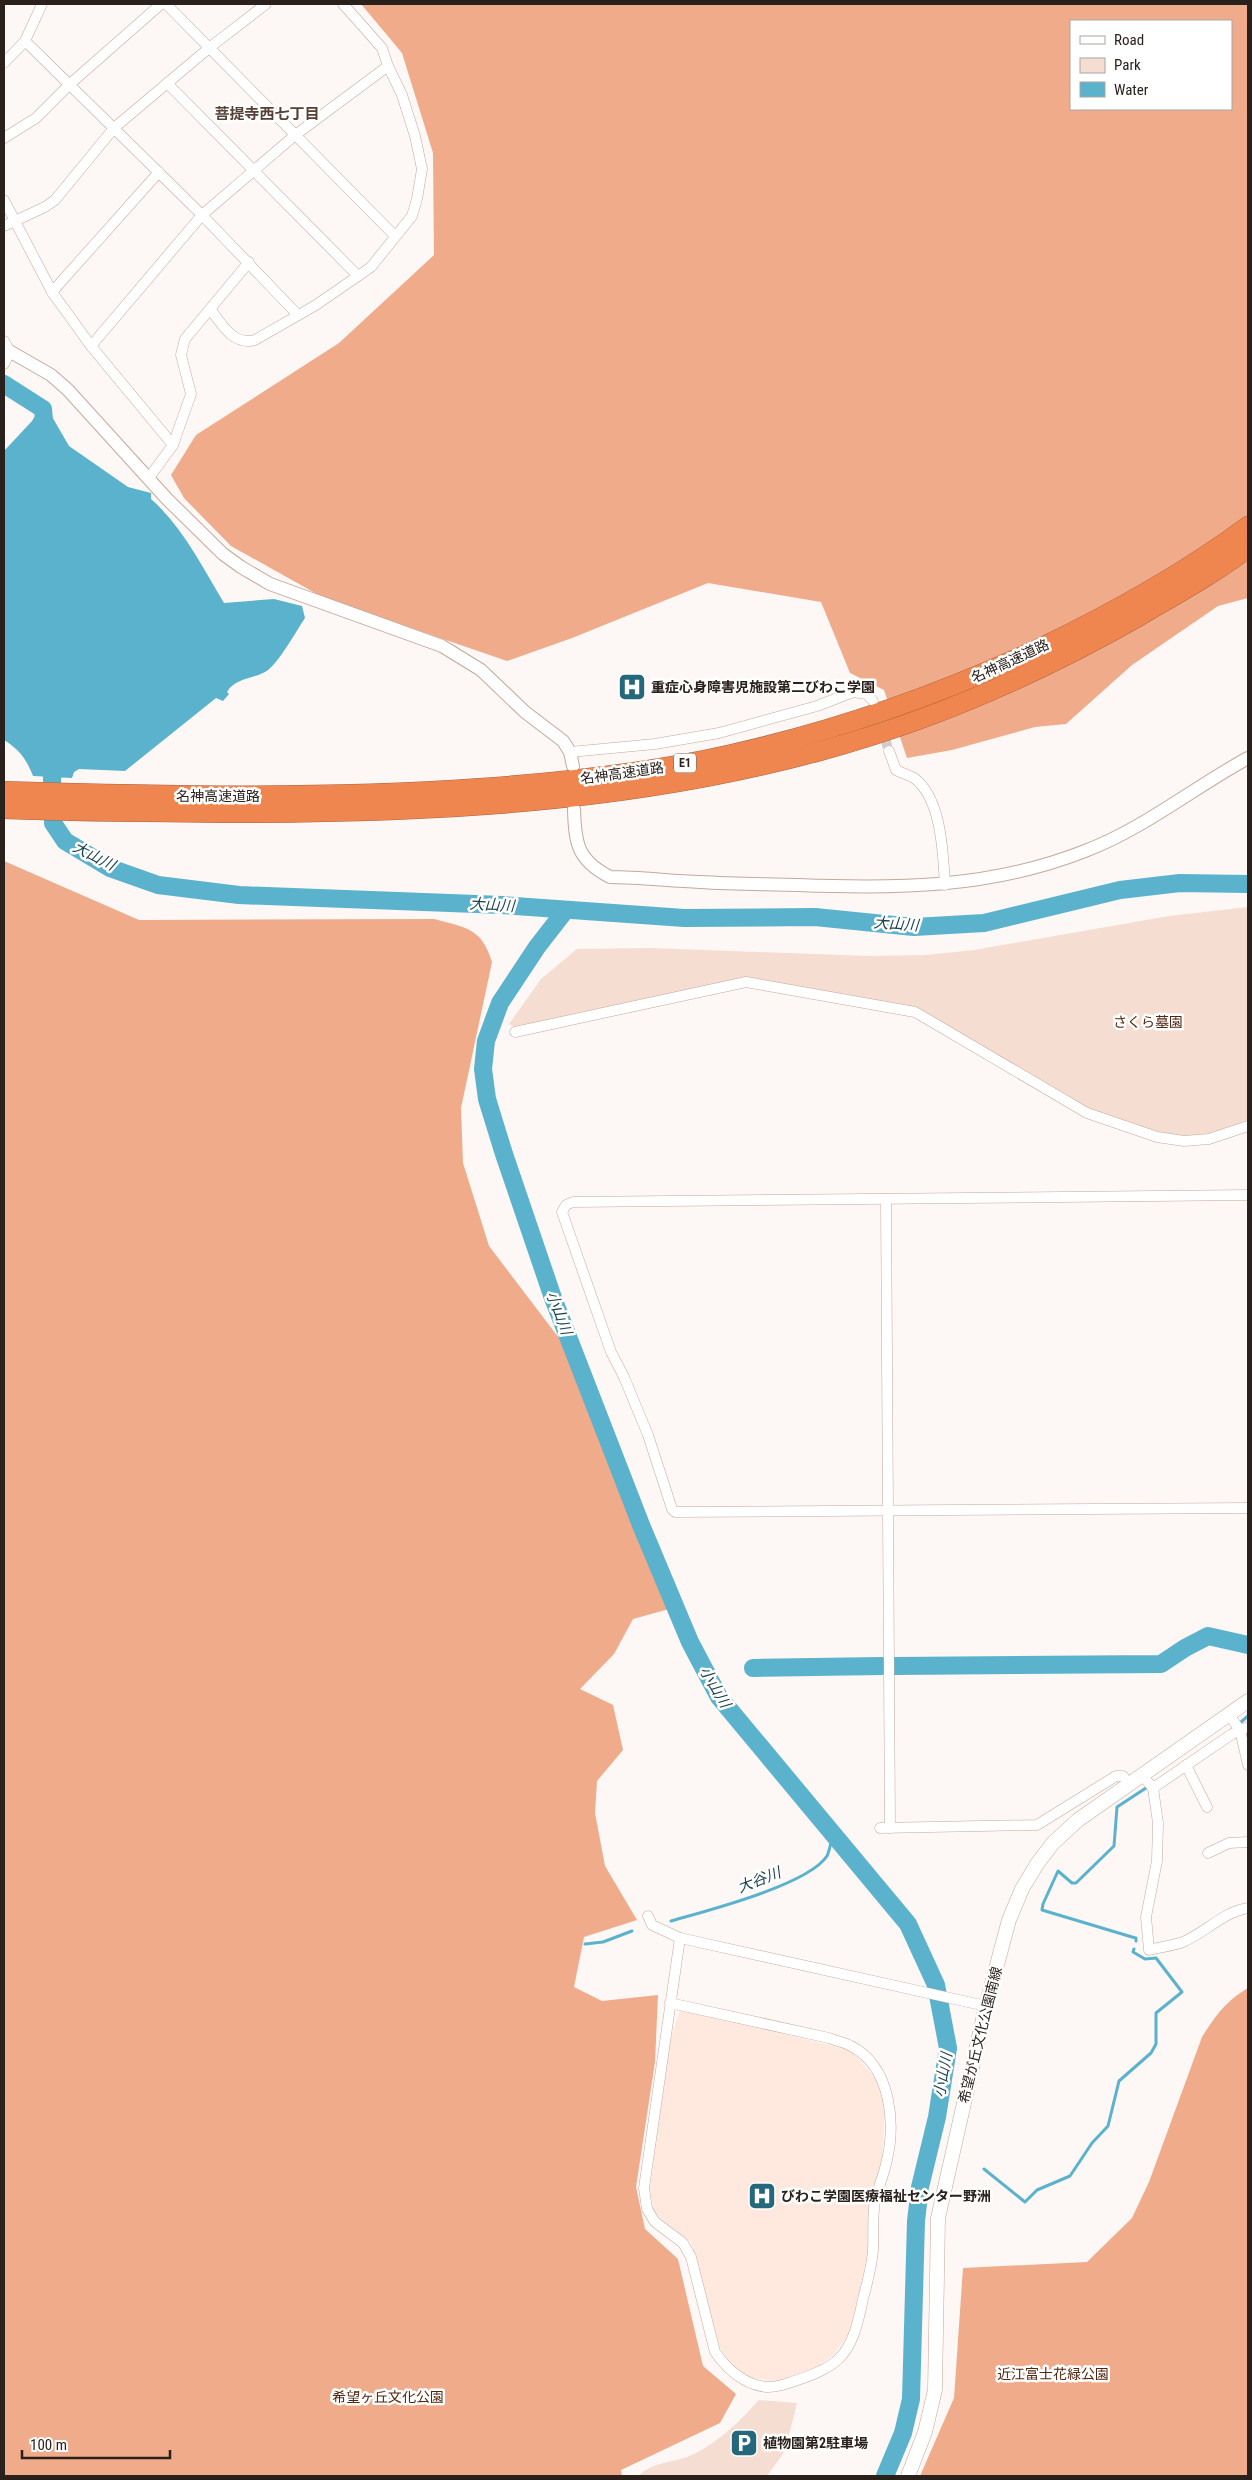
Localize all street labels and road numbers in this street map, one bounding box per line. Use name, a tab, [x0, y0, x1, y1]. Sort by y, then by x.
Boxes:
street label: 名神高速道路	[969, 636, 1051, 686]
road number: E1	[674, 754, 696, 772]
street label: 名神高速道路	[579, 759, 665, 787]
street label: 名神高速道路	[176, 788, 260, 804]
street label: 希望が丘文化公園南線	[955, 1965, 1005, 2105]

